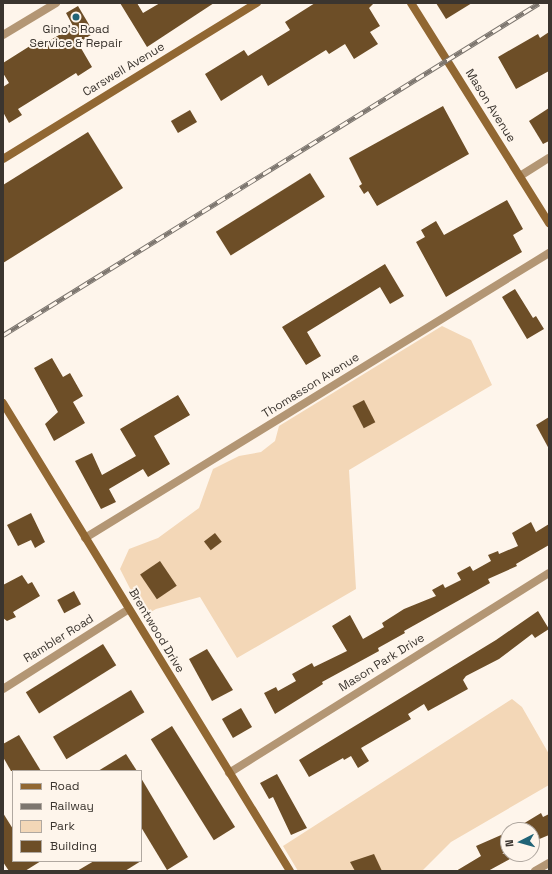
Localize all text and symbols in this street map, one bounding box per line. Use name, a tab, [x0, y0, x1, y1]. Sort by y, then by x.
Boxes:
marker: Gino’s Road Service & Repair	[71, 12, 81, 22]
place label: Gino’s Road Service & Repair	[30, 23, 122, 51]
street label: Carswell Avenue	[80, 40, 168, 100]
street label: Mason Avenue	[462, 67, 518, 145]
street label: Thomasson Avenue	[260, 350, 362, 422]
street label: Brentwood Drive	[125, 586, 187, 676]
street label: Rambler Road	[21, 612, 97, 666]
street label: Mason Park Drive	[337, 631, 427, 695]
legend	[12, 770, 142, 862]
text: Road	[50, 778, 79, 794]
text: Railway	[50, 798, 94, 814]
text: Park	[50, 818, 75, 834]
north arrow	[500, 822, 540, 862]
text: Building	[50, 838, 97, 854]
text: N	[502, 839, 516, 848]

